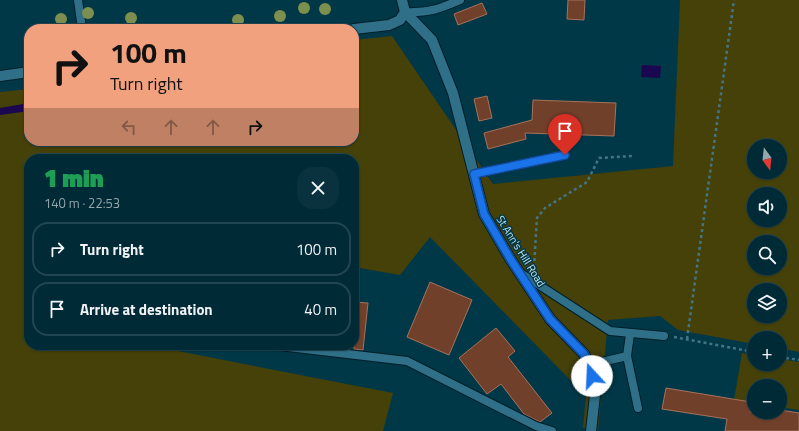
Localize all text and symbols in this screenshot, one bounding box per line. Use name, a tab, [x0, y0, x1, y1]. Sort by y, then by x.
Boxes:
text: 100 m	[110, 31, 187, 74]
icon: right	[44, 40, 96, 92]
text: Turn right	[110, 70, 183, 97]
pin	[548, 114, 582, 155]
icon: left	[118, 116, 140, 138]
icon: ahead	[160, 116, 182, 138]
icon: ahead	[202, 116, 224, 138]
icon: right	[244, 116, 266, 138]
icon: arrive	[554, 120, 576, 142]
north arrow	[747, 139, 787, 179]
map controls	[747, 139, 787, 419]
text: 1 min	[44, 160, 104, 196]
button: close	[297, 167, 339, 209]
button: sound	[747, 187, 787, 227]
text: 140 m · 22:53	[44, 193, 120, 213]
street label: St Ann's Hill Road	[493, 212, 549, 290]
button: search	[747, 235, 787, 275]
icon: right	[46, 238, 68, 260]
text: Turn right	[80, 238, 144, 261]
text: 100 m	[296, 238, 337, 261]
button: layers	[747, 283, 787, 323]
icon: arrive	[46, 298, 68, 320]
text: Arrive at destination	[80, 298, 213, 321]
text: 40 m	[304, 298, 337, 321]
button: +	[747, 331, 787, 371]
position arrow	[571, 355, 613, 397]
button: −	[747, 379, 787, 419]

